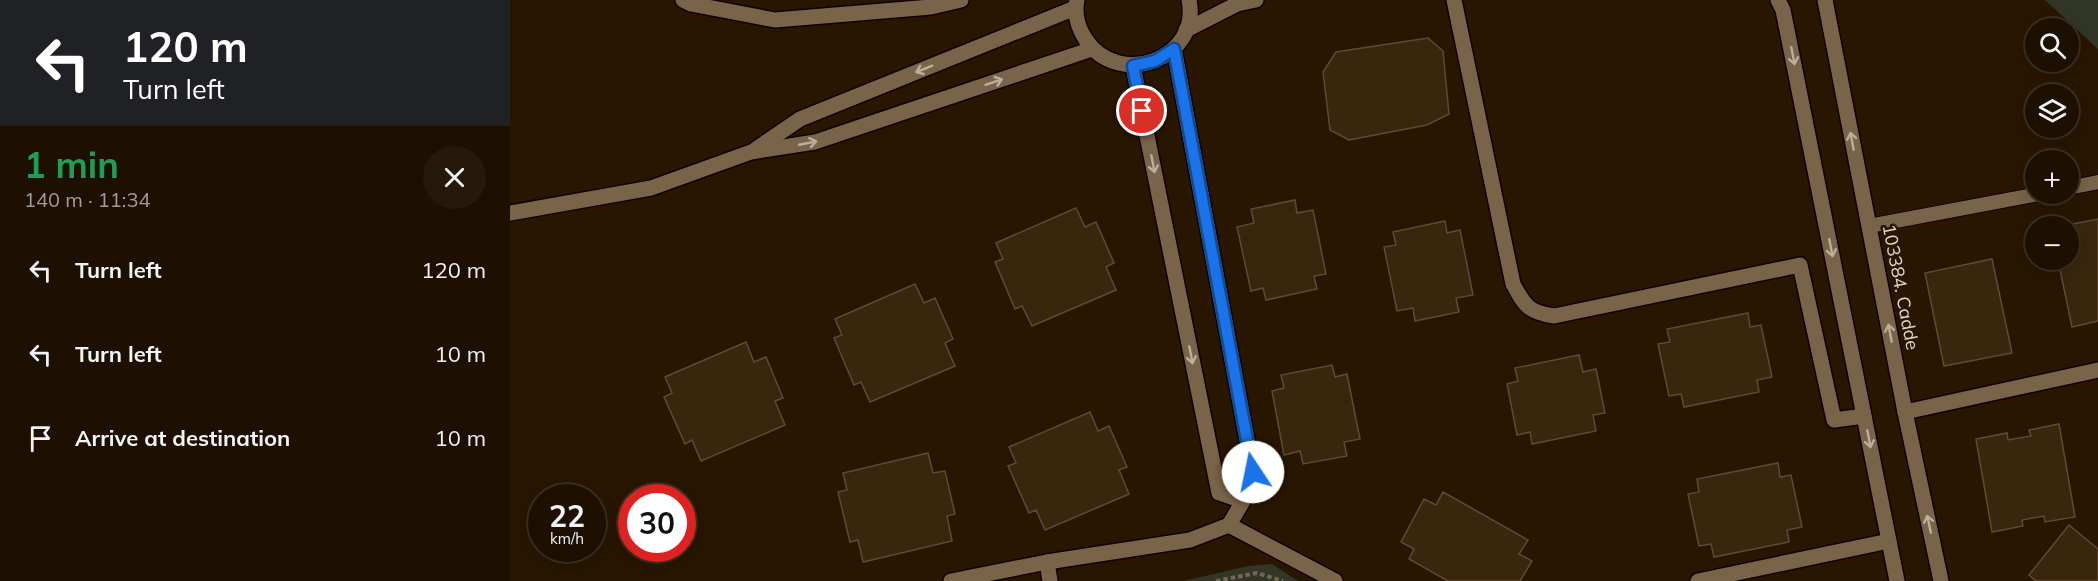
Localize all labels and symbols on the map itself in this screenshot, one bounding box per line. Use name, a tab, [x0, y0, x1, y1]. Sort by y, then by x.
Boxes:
one-way arrow	[1788, 46, 1799, 66]
one-way arrow	[915, 64, 934, 75]
one-way arrow	[984, 76, 1003, 87]
pin	[1116, 85, 1167, 136]
one-way arrow	[1846, 132, 1857, 152]
one-way arrow	[798, 137, 818, 148]
one-way arrow	[1148, 154, 1159, 173]
street label: 103384. Cadde	[1878, 222, 1924, 352]
one-way arrow	[1826, 237, 1837, 257]
one-way arrow	[1884, 323, 1895, 343]
one-way arrow	[1186, 346, 1198, 365]
one-way arrow	[1864, 429, 1875, 448]
position arrow	[1221, 440, 1285, 504]
speed limit sign: 30	[618, 484, 696, 562]
one-way arrow	[1923, 515, 1934, 534]

